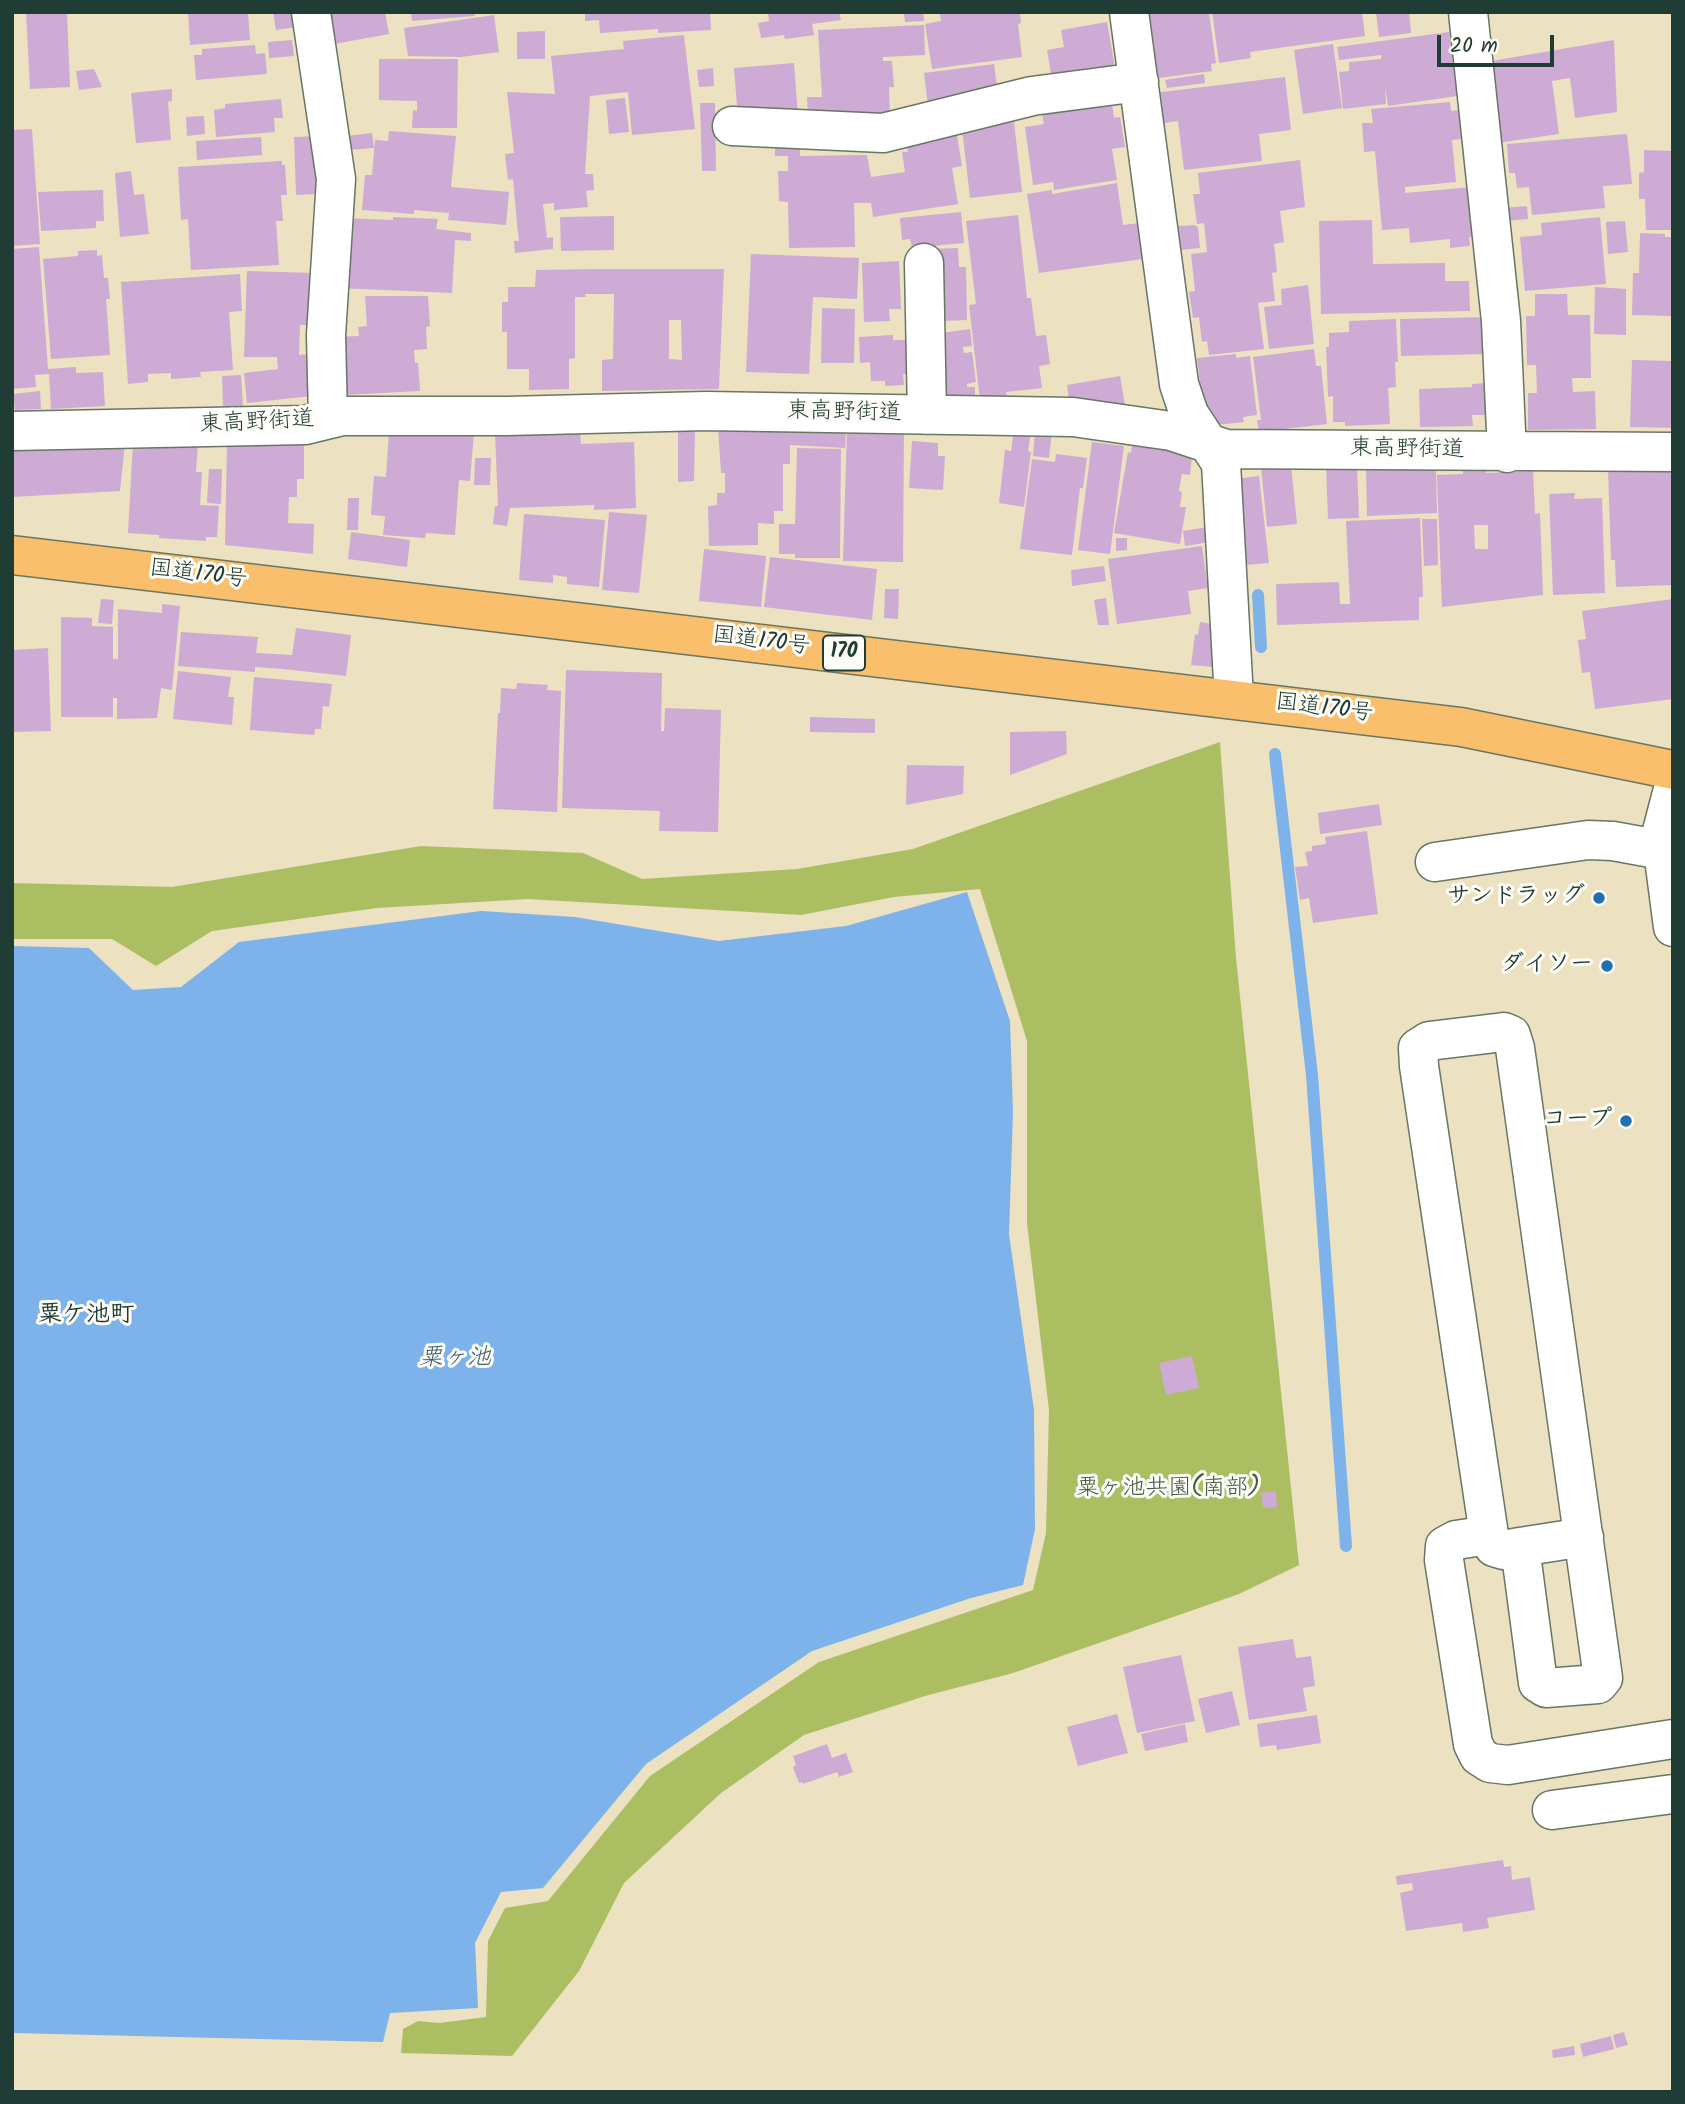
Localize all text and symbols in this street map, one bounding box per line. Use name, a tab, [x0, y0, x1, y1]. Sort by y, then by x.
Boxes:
scale bar	[1440, 21, 1557, 65]
text: 20 m	[1450, 30, 1498, 63]
street label: 東高野街道	[786, 399, 902, 429]
street label: 東高野街道	[199, 407, 315, 441]
street label: 東高野街道	[1349, 436, 1465, 466]
street label: 国道170号	[148, 556, 248, 596]
street label: 国道170号	[711, 623, 811, 663]
road number: 170	[823, 636, 865, 670]
street label: 国道170号	[1274, 690, 1374, 730]
place label: サンドラッグ	[1447, 884, 1585, 912]
marker: サンドラッグ	[1591, 890, 1607, 906]
place label: ダイソー	[1501, 952, 1593, 980]
marker: ダイソー	[1599, 958, 1615, 974]
place label: コープ	[1543, 1107, 1612, 1135]
marker: コープ	[1618, 1113, 1634, 1129]
district label: 粟ケ池町	[38, 1303, 134, 1331]
water label: 粟ヶ池	[419, 1346, 491, 1374]
park label: 粟ヶ池共園(南部)	[1076, 1476, 1260, 1504]

